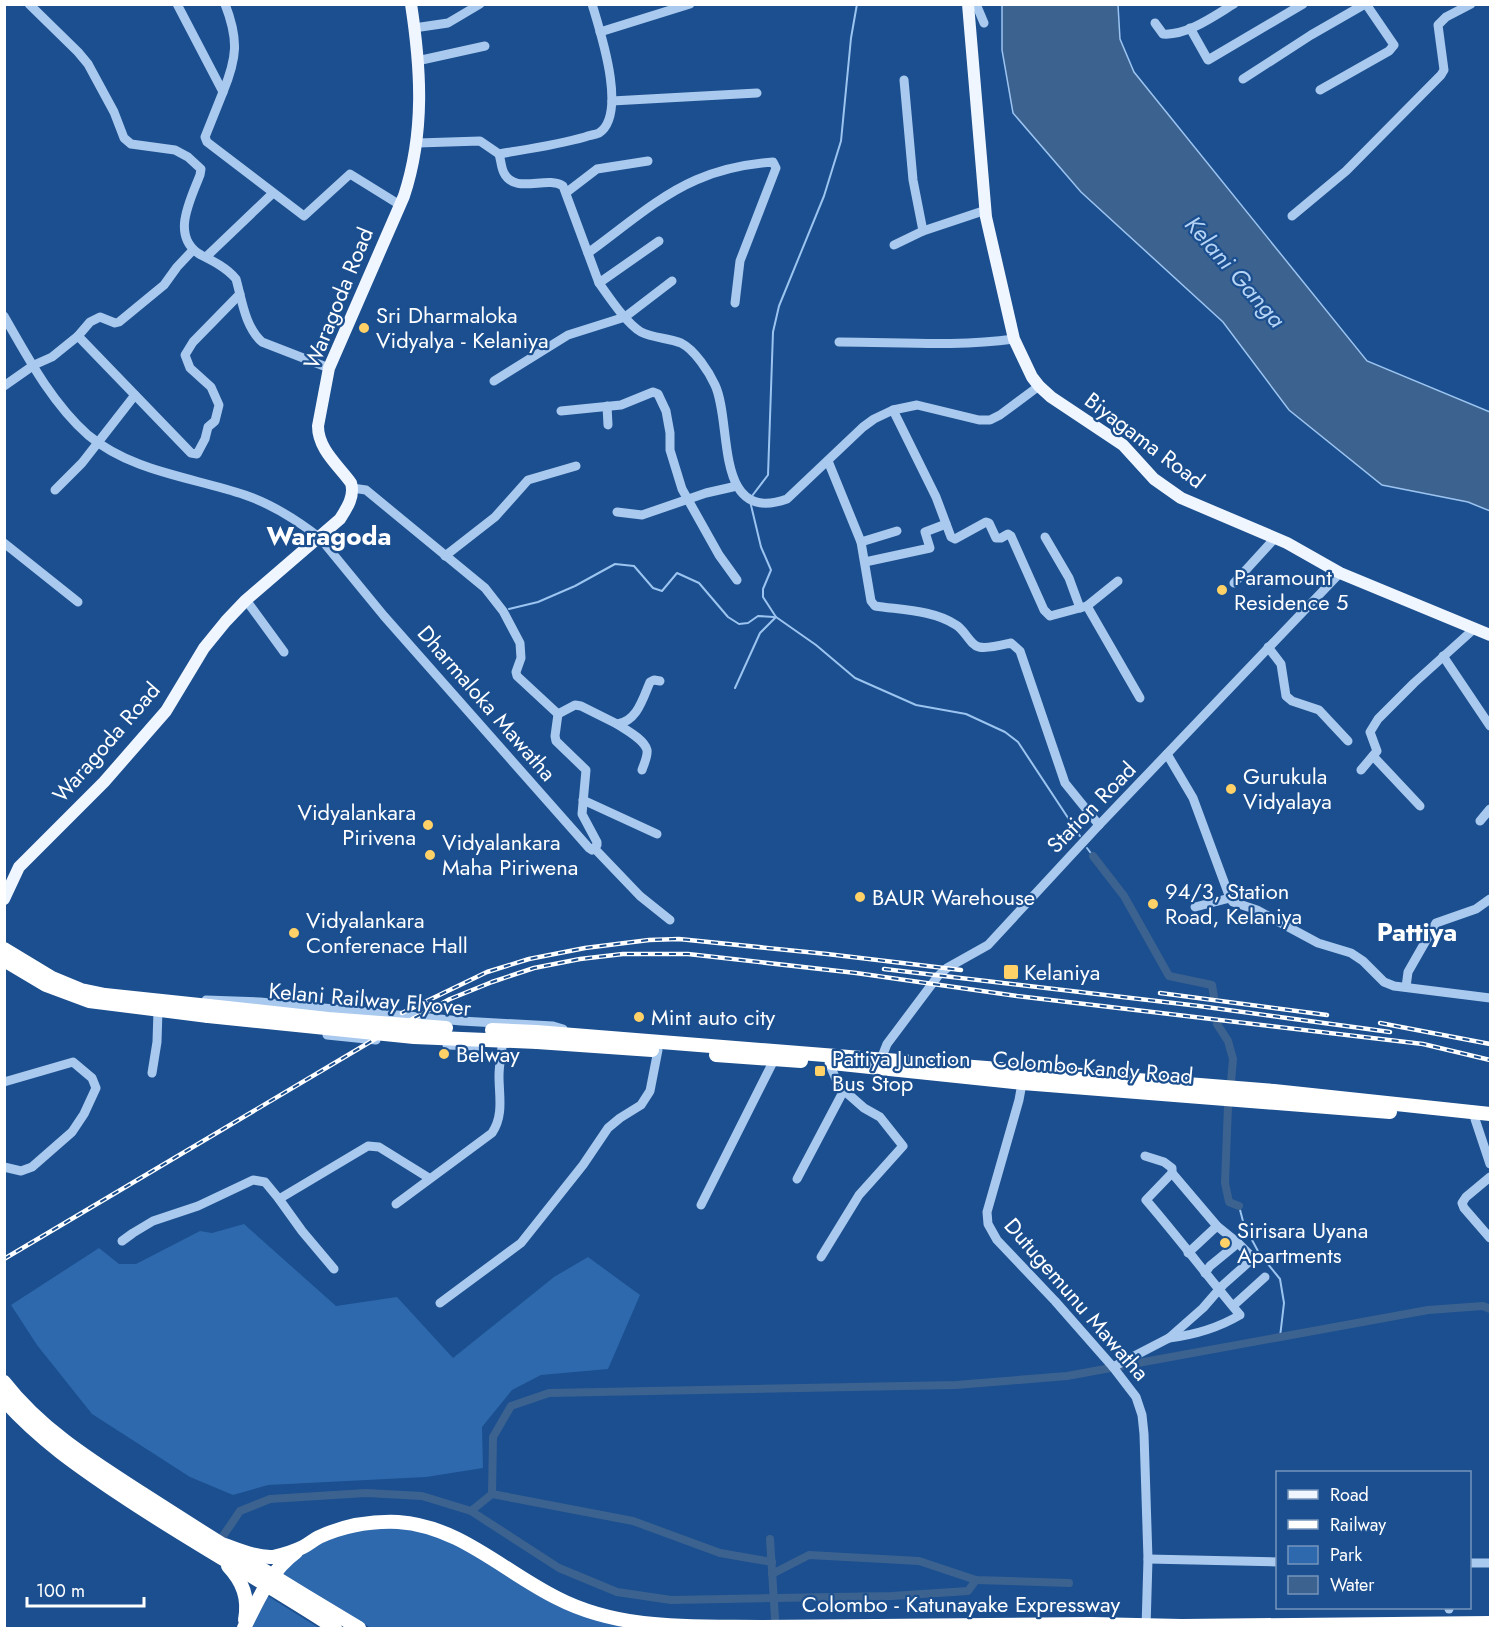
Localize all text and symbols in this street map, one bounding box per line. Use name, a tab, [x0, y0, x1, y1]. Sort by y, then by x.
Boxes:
water label: Kelani Ganga	[1177, 208, 1294, 335]
street label: Waragoda Road	[295, 222, 381, 374]
place label: Sri Dharmaloka Vidyalya - Kelaniya	[376, 299, 548, 356]
marker: Sri Dharmaloka Vidyalya - Kelaniya	[357, 321, 371, 335]
street label: Biyagama Road	[1078, 384, 1212, 496]
district label: Waragoda	[266, 517, 392, 555]
place label: Paramount Residence 5	[1234, 561, 1349, 618]
marker: Paramount Residence 5	[1215, 583, 1229, 597]
street label: Dharmaloka Mawatha	[410, 618, 564, 788]
street label: Waragoda Road	[45, 675, 167, 809]
street label: Station Road	[1039, 754, 1143, 860]
place label: Gurukula Vidyalaya	[1243, 760, 1332, 817]
marker: Gurukula Vidyalaya	[1224, 782, 1238, 796]
place label: Vidyalankara Pirivena	[297, 796, 416, 853]
marker: Vidyalankara Pirivena	[421, 818, 435, 832]
place label: Vidyalankara Maha Piriwena	[442, 826, 578, 883]
marker: Vidyalankara Maha Piriwena	[423, 848, 437, 862]
place label: 94/3, Station Road, Kelaniya	[1165, 875, 1302, 932]
place label: BAUR Warehouse	[872, 881, 1035, 913]
marker: BAUR Warehouse	[853, 890, 867, 904]
marker: 94/3, Station Road, Kelaniya	[1146, 897, 1160, 911]
place label: Vidyalankara Conferenace Hall	[306, 904, 468, 961]
district label: Pattiya	[1377, 913, 1457, 951]
marker: Vidyalankara Conferenace Hall	[287, 926, 301, 940]
place label: Kelaniya	[1024, 956, 1100, 988]
marker: Kelaniya	[1002, 963, 1020, 981]
street label: Kelani Railway Flyover	[267, 974, 473, 1024]
place label: Mint auto city	[651, 1001, 776, 1033]
marker: Mint auto city	[632, 1010, 646, 1024]
place label: Belway	[456, 1038, 520, 1070]
place label: Pattiya Junction Bus Stop	[832, 1042, 971, 1099]
street label: Colombo-Kandy Road	[991, 1042, 1195, 1092]
marker: Belway	[437, 1047, 451, 1061]
marker: Pattiya Junction Bus Stop	[813, 1064, 827, 1078]
street label: Dutugemunu Mawatha	[997, 1210, 1157, 1388]
place label: Sirisara Uyana Apartments	[1237, 1214, 1368, 1271]
marker: Sirisara Uyana Apartments	[1218, 1236, 1232, 1250]
legend	[1276, 1471, 1471, 1609]
text: Road	[1330, 1482, 1369, 1508]
text: Railway	[1330, 1512, 1386, 1538]
text: Park	[1330, 1542, 1362, 1568]
scale bar	[27, 1570, 144, 1608]
text: Water	[1330, 1572, 1375, 1598]
text: 100 m	[36, 1578, 85, 1604]
street label: Colombo - Katunayake Expressway	[802, 1588, 1120, 1620]

